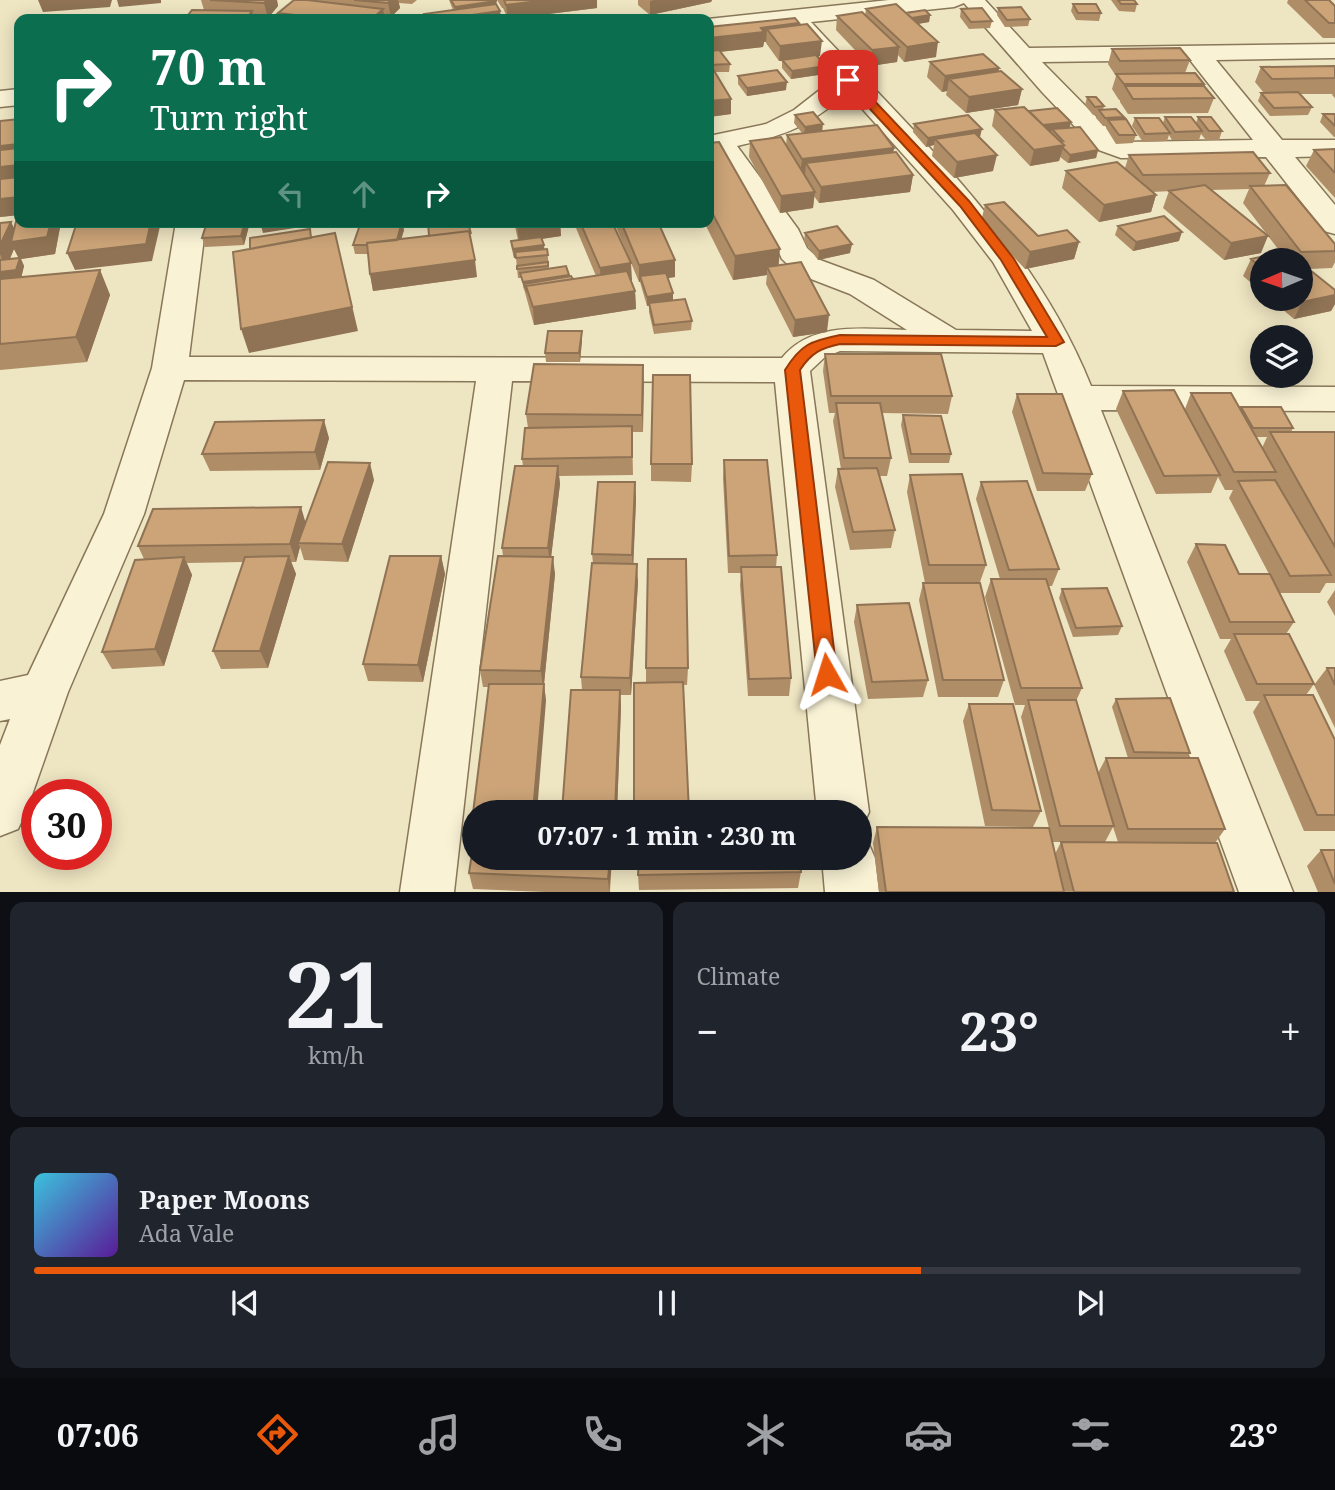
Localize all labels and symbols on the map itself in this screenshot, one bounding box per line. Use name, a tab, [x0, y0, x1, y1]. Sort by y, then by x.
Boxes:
pin	[818, 50, 878, 110]
north arrow	[1250, 248, 1312, 312]
position arrow	[790, 637, 864, 711]
speed limit sign: 30	[21, 779, 112, 870]

